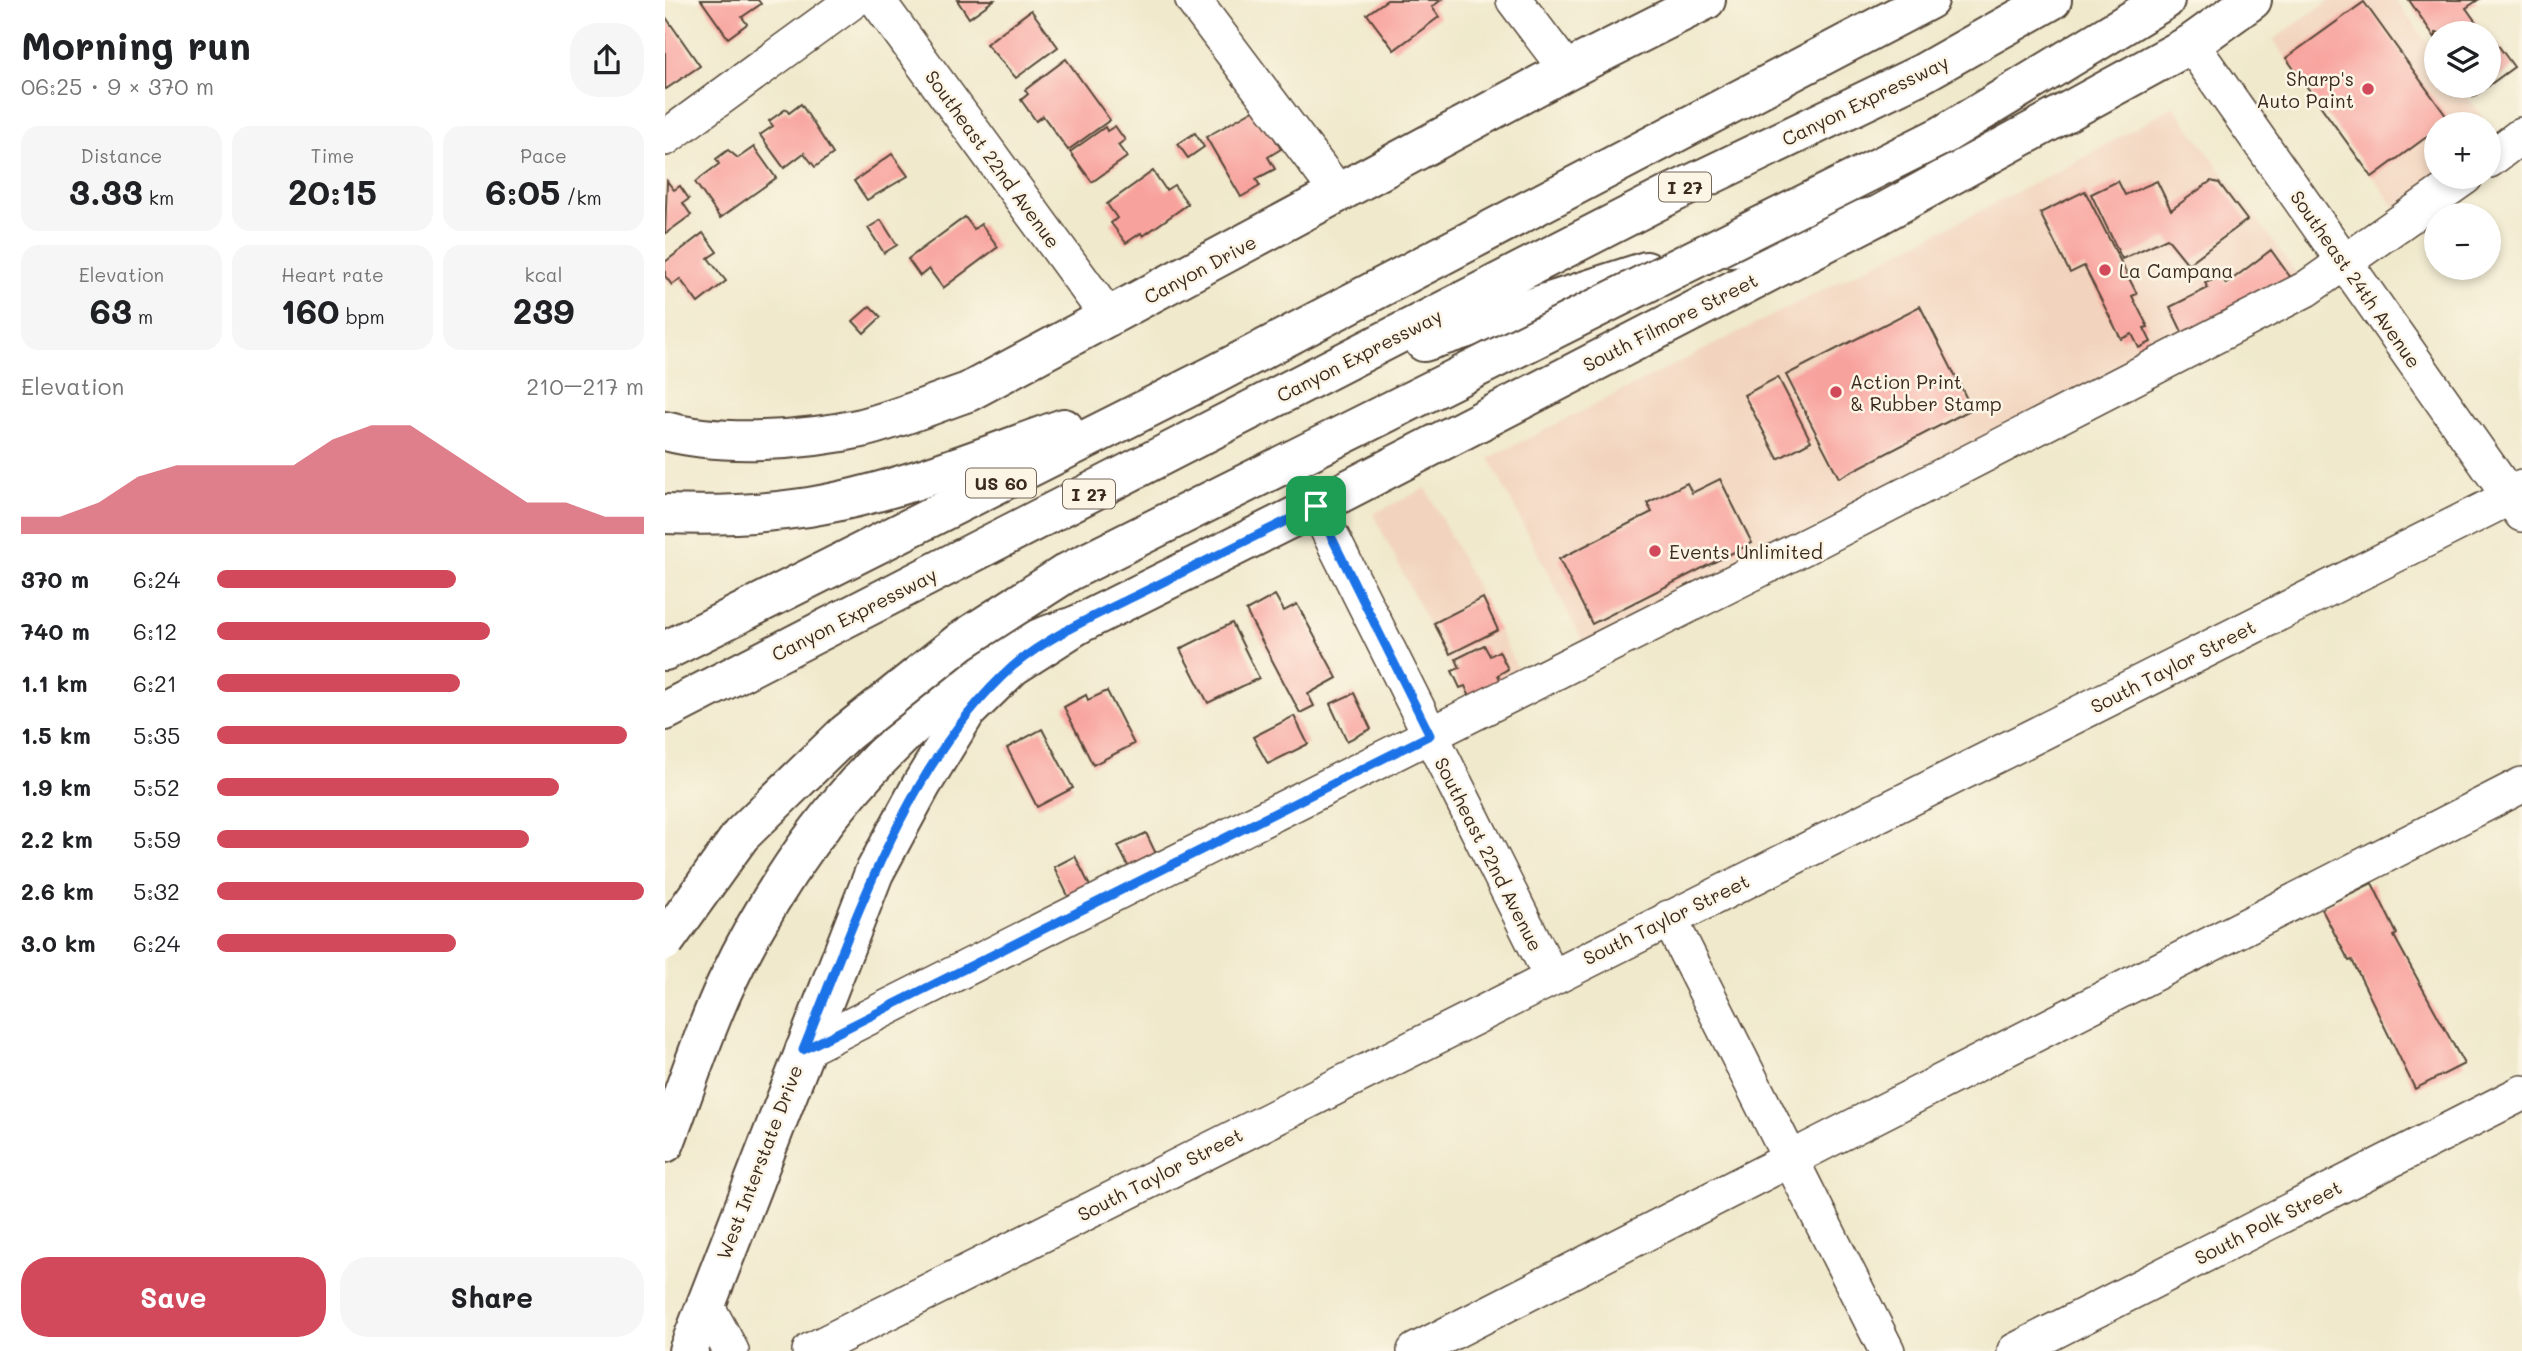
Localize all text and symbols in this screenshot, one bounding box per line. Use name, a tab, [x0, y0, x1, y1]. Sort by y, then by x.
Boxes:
text: Morning run	[21, 20, 251, 70]
map controls	[2424, 21, 2501, 280]
button: layers	[2424, 21, 2501, 98]
button: share	[570, 23, 644, 97]
street label: Canyon Expressway	[1778, 49, 1952, 151]
street label: Southeast 22nd Avenue	[920, 65, 1066, 253]
place label: Sharp's Auto Paint	[2257, 66, 2354, 113]
text: 06:25 · 9 × 370 m	[21, 71, 214, 101]
marker: Sharp's Auto Paint	[2360, 81, 2376, 97]
button: +	[2424, 112, 2501, 189]
text: Distance	[81, 143, 162, 168]
text: Time	[311, 143, 354, 168]
text: Pace	[520, 143, 567, 168]
text: 3.33	[69, 168, 143, 214]
text: 20:15	[288, 168, 377, 214]
text: 6:05	[485, 168, 560, 214]
road number: I 27	[1659, 172, 1711, 202]
text: km	[143, 185, 174, 210]
text: /km	[560, 185, 602, 210]
street label: Southeast 24th Avenue	[2285, 185, 2427, 373]
button: −	[2424, 203, 2501, 280]
street label: Canyon Drive	[1139, 229, 1261, 309]
place label: La Campana	[2119, 258, 2233, 283]
text: Elevation	[79, 262, 164, 287]
text: Heart rate	[281, 262, 384, 287]
text: kcal	[525, 262, 562, 287]
marker: La Campana	[2097, 262, 2113, 278]
street label: South Filmore Street	[1578, 267, 1762, 377]
text: 63	[90, 287, 132, 333]
text: 160	[280, 287, 340, 333]
text: 239	[513, 287, 574, 333]
street label: Canyon Expressway	[1272, 302, 1446, 408]
text: m	[132, 304, 153, 329]
text: bpm	[340, 304, 385, 329]
place label: Action Print & Rubber Stamp	[1850, 369, 2002, 416]
text: Elevation	[21, 371, 124, 401]
text: 210–217 m	[526, 371, 644, 401]
marker: Action Print & Rubber Stamp	[1828, 384, 1844, 400]
road number: US 60	[966, 468, 1036, 498]
pin	[1286, 476, 1346, 536]
road number: I 27	[1063, 480, 1115, 508]
icon: arrive	[1297, 487, 1335, 525]
place label: Events Unlimited	[1669, 539, 1823, 564]
marker: Events Unlimited	[1647, 543, 1663, 559]
street label: Canyon Expressway	[767, 561, 941, 667]
text: 370 m	[21, 564, 89, 594]
text: 6:24	[133, 564, 180, 594]
street label: South Taylor Street	[2086, 614, 2260, 718]
text: 740 m	[21, 616, 90, 646]
text: 6:12	[133, 616, 177, 646]
text: 1.1 km	[21, 668, 87, 698]
text: 6:21	[133, 668, 177, 698]
text: 1.5 km	[21, 720, 91, 750]
text: 5:35	[133, 720, 180, 750]
street label: Southeast 22nd Avenue	[1429, 753, 1549, 955]
text: 1.9 km	[21, 772, 91, 802]
text: 5:52	[133, 772, 180, 802]
text: 2.2 km	[21, 824, 93, 854]
text: 5:59	[133, 824, 181, 854]
street label: South Taylor Street	[1579, 868, 1753, 970]
text: 2.6 km	[21, 876, 94, 906]
text: 5:32	[133, 876, 180, 906]
text: 3.0 km	[21, 928, 96, 958]
text: 6:24	[133, 928, 180, 958]
street label: West Interstate Drive	[710, 1061, 808, 1263]
street label: South Taylor Street	[1073, 1122, 1247, 1226]
street label: South Polk Street	[2190, 1174, 2346, 1270]
button: Save	[21, 1257, 326, 1337]
button: Share	[340, 1257, 644, 1337]

